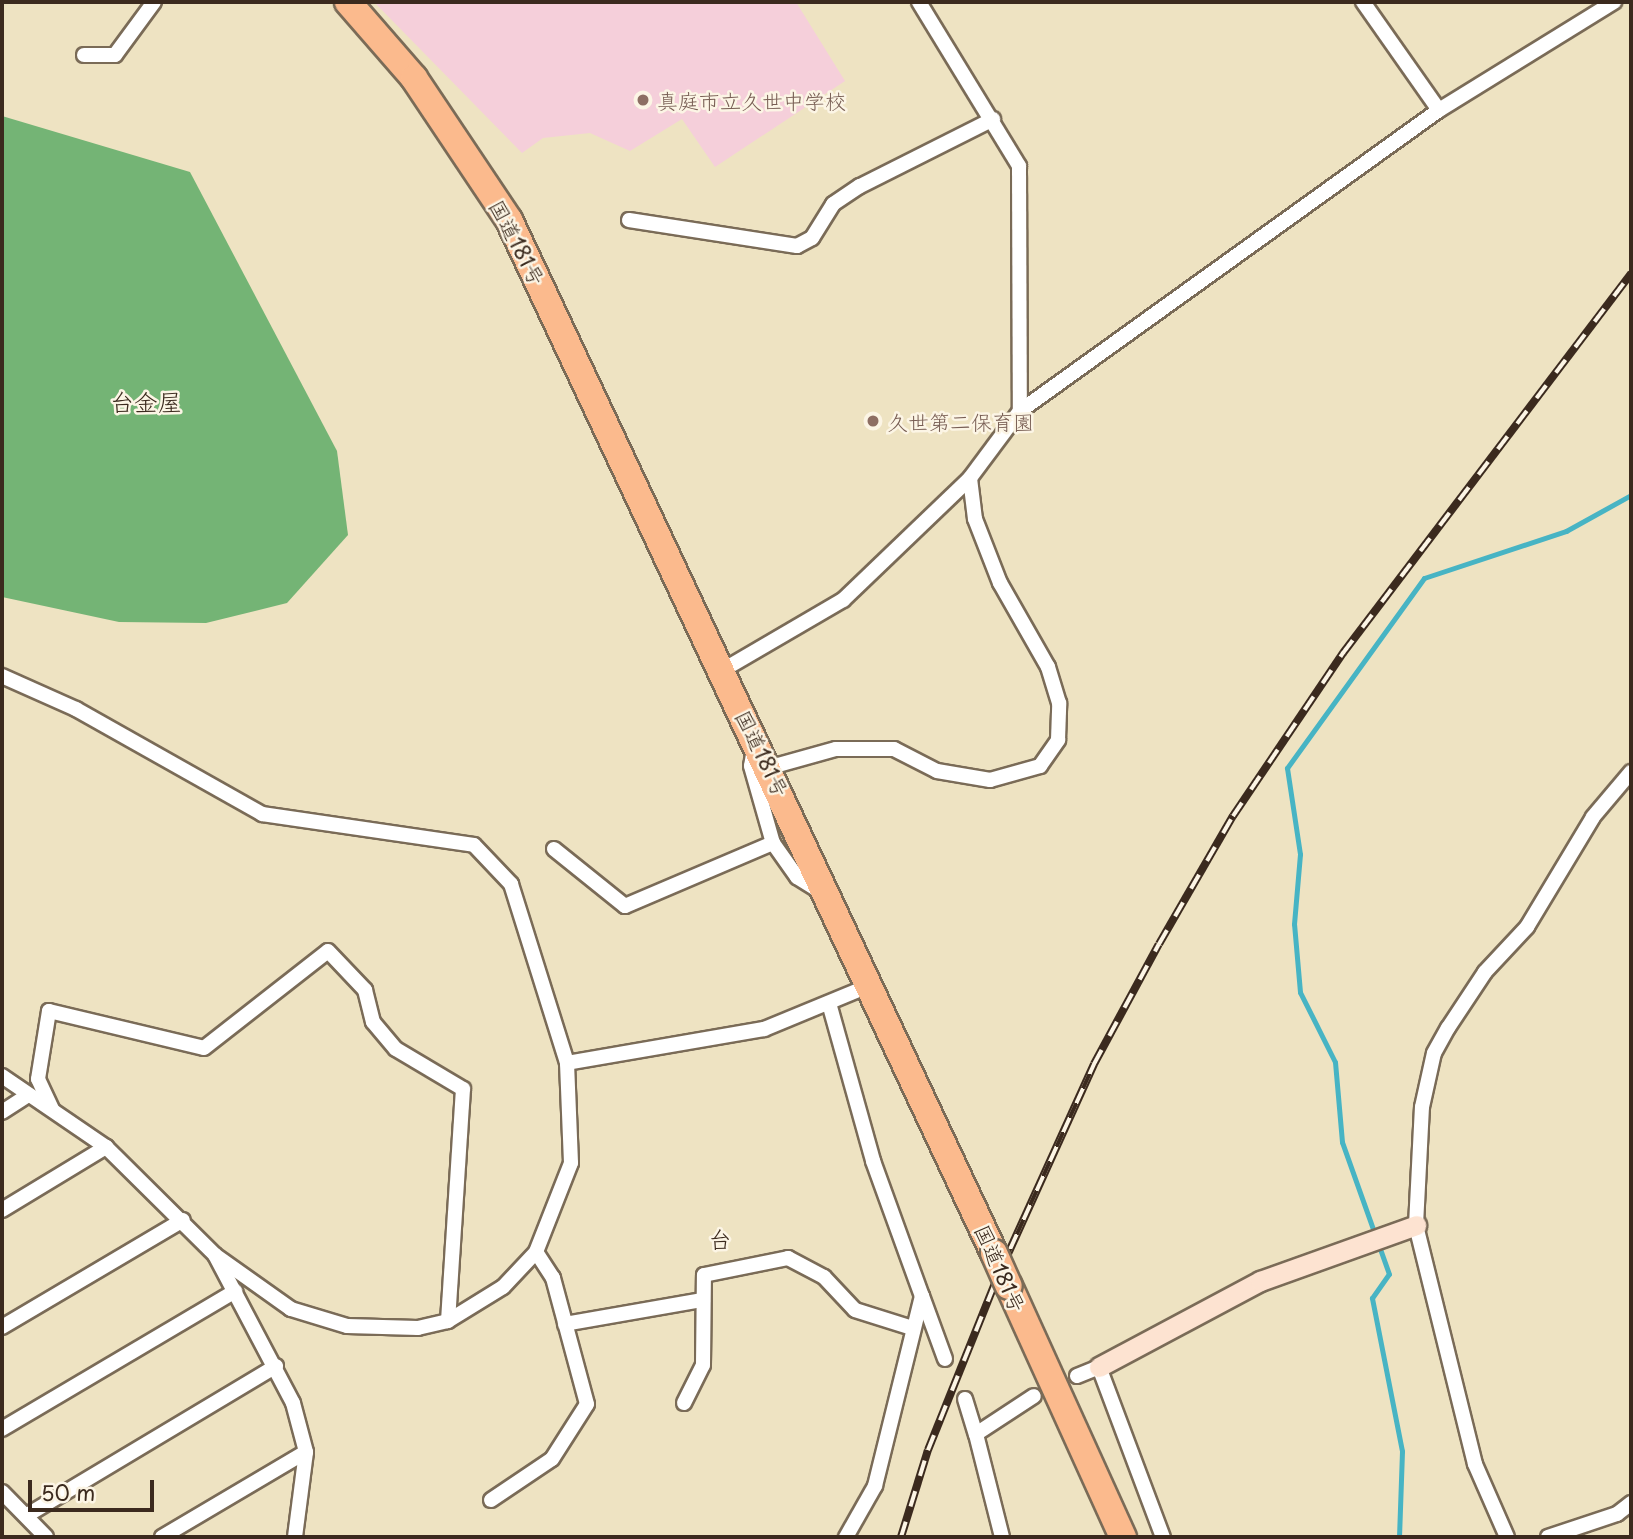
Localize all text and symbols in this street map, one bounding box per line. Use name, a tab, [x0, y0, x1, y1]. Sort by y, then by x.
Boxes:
place label: 真庭市立久世中学校	[657, 87, 846, 113]
marker: 真庭市立久世中学校	[635, 92, 651, 108]
street label: 国道181号	[485, 195, 551, 289]
district label: 台金屋	[110, 388, 182, 416]
place label: 久世第二保育園	[887, 408, 1034, 434]
marker: 久世第二保育園	[865, 413, 881, 429]
street label: 国道181号	[731, 706, 795, 800]
street label: 国道181号	[971, 1220, 1031, 1316]
district label: 台	[709, 1225, 731, 1253]
scale bar	[32, 1466, 158, 1510]
text: 50 m	[41, 1476, 95, 1508]

